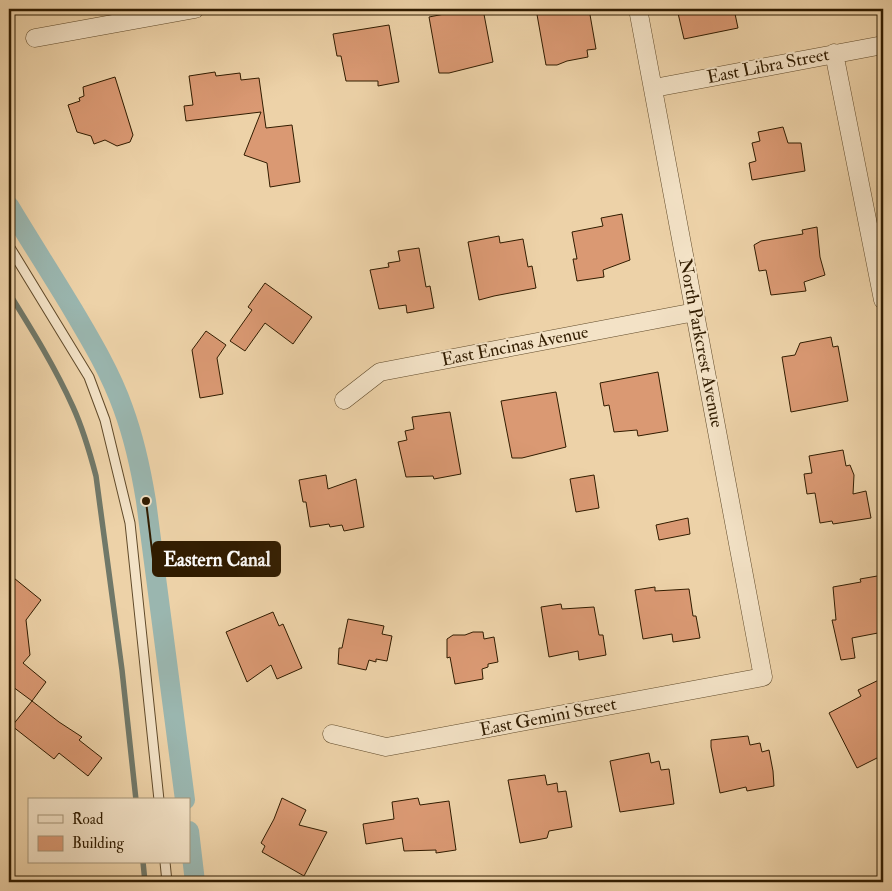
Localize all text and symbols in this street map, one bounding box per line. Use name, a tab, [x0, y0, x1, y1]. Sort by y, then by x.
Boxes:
street label: East Libra Street	[705, 43, 831, 89]
street label: North Parkcrest Avenue	[673, 256, 729, 430]
street label: East Encinas Avenue	[440, 320, 591, 372]
callout: Eastern Canal	[153, 542, 280, 576]
text: Eastern Canal	[163, 548, 271, 572]
street label: East Gemini Street	[478, 692, 618, 742]
legend	[28, 798, 190, 864]
text: Road	[72, 810, 104, 829]
text: Building	[72, 834, 124, 853]

